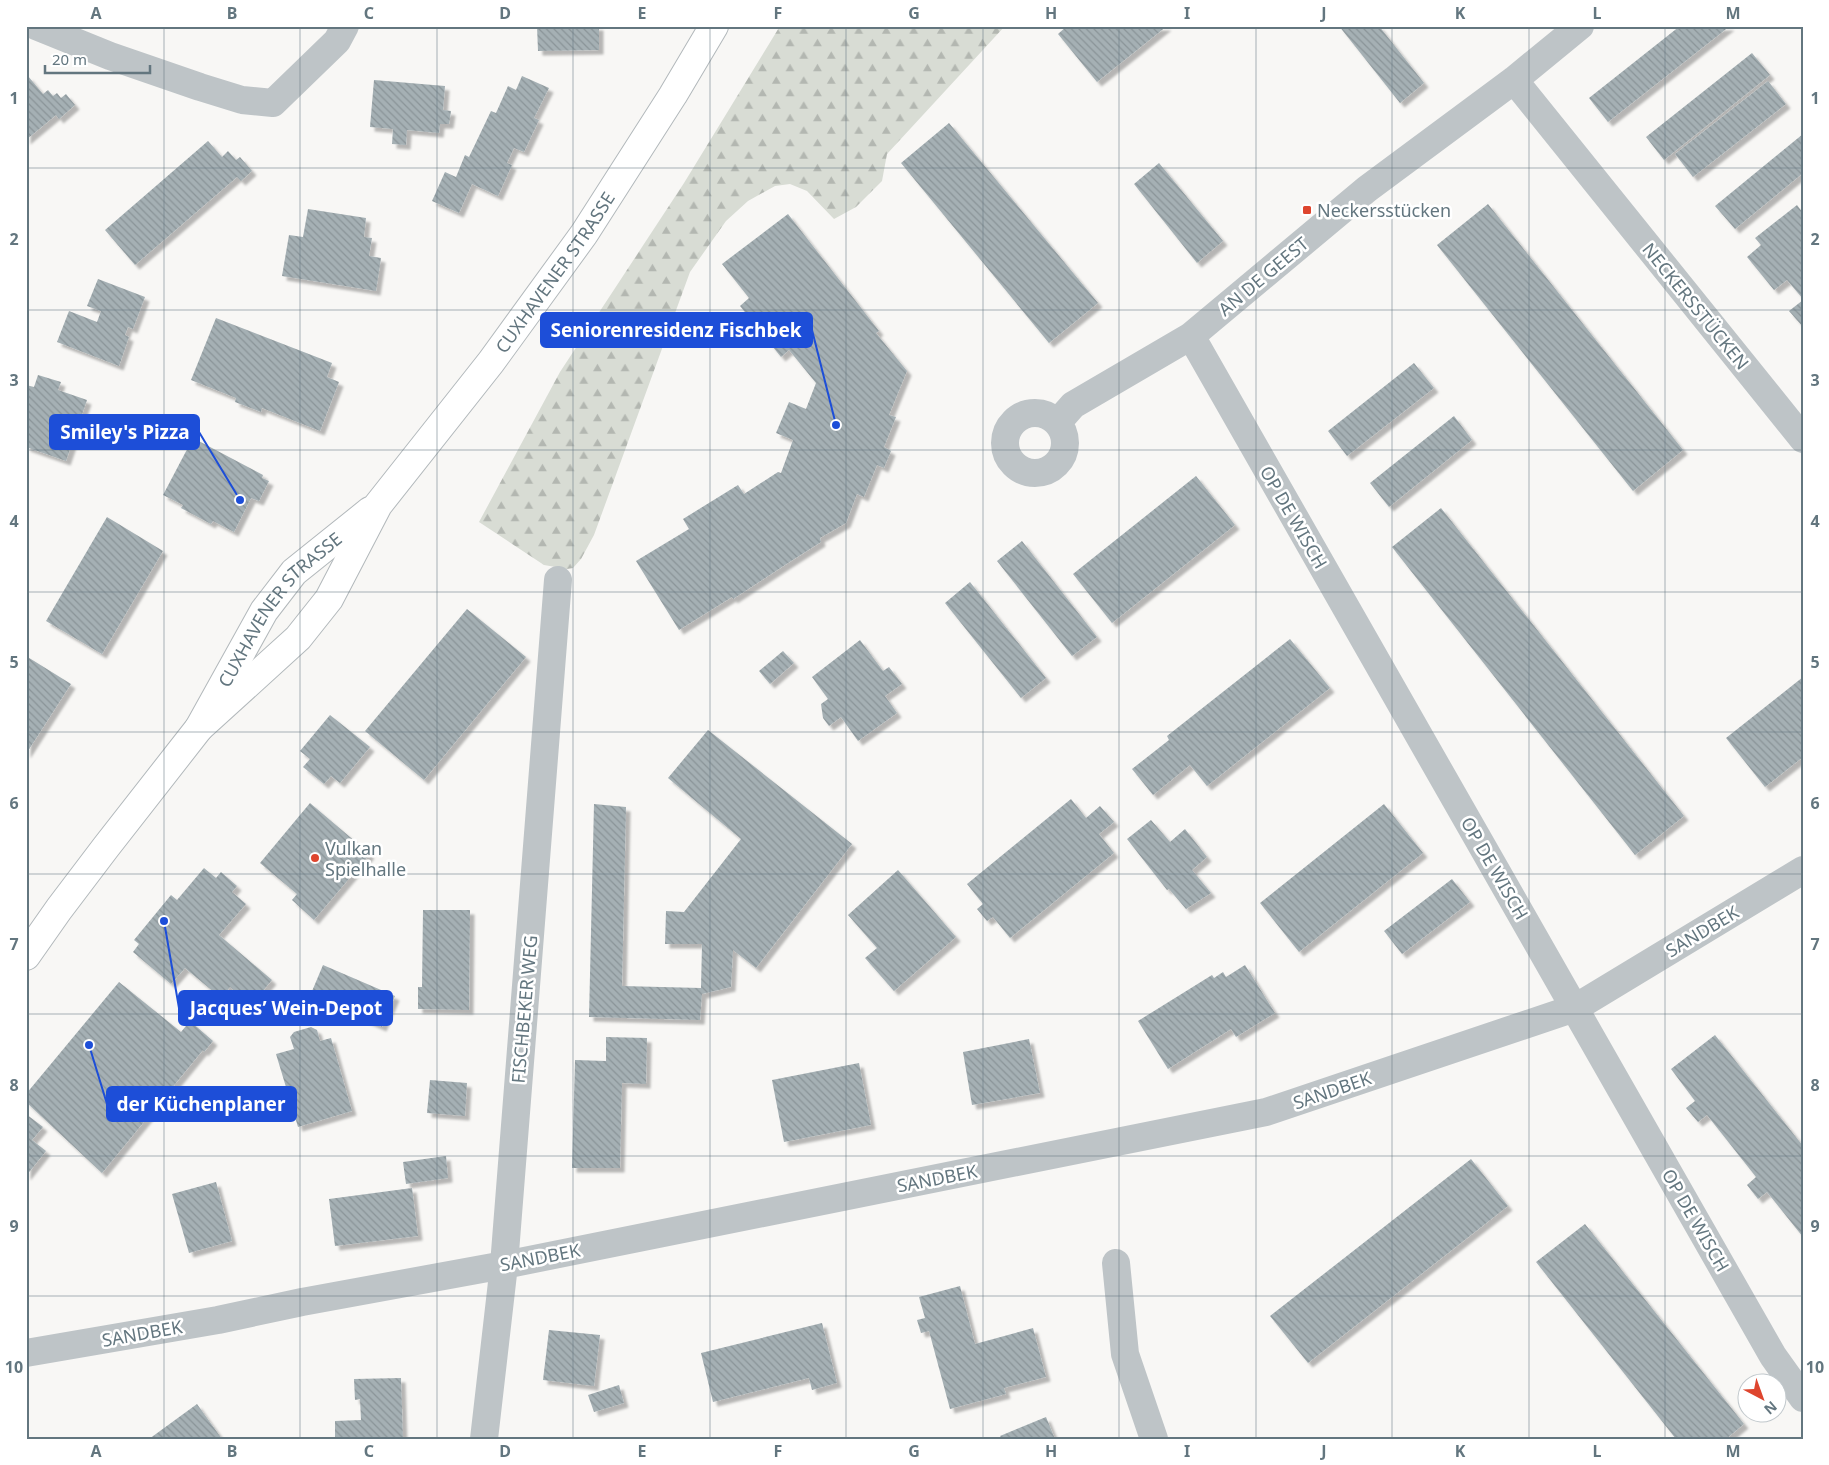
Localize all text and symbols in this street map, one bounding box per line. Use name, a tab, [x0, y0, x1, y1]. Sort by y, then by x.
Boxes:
text: A	[90, 2, 102, 24]
text: B	[227, 2, 237, 24]
text: C	[364, 2, 374, 24]
text: D	[499, 2, 511, 24]
text: E	[638, 2, 647, 24]
text: F	[774, 2, 782, 24]
text: G	[908, 2, 920, 24]
text: H	[1045, 2, 1057, 24]
text: I	[1184, 2, 1190, 24]
text: J	[1319, 2, 1327, 24]
text: K	[1455, 2, 1466, 24]
text: L	[1593, 2, 1602, 24]
text: M	[1725, 2, 1741, 24]
scale bar	[45, 42, 150, 74]
text: 20 m	[52, 49, 87, 69]
text: 1	[9, 87, 19, 109]
text: 1	[1810, 87, 1820, 109]
street label: CUXHAVENER STRASSE	[490, 187, 620, 358]
place label: Neckersstücken	[1317, 198, 1451, 222]
marker: Neckersstücken	[1301, 204, 1313, 216]
text: 2	[9, 228, 19, 250]
text: 2	[1810, 228, 1820, 250]
street label: AN DE GEEST	[1213, 231, 1313, 321]
street label: NECKERSSTÜCKEN	[1637, 238, 1755, 374]
callout: Seniorenresidenz Fischbek	[541, 313, 812, 347]
text: Seniorenresidenz Fischbek	[550, 317, 802, 343]
text: 3	[9, 369, 19, 391]
text: 3	[1810, 369, 1820, 391]
callout: Smiley's Pizza	[50, 415, 199, 449]
text: Smiley's Pizza	[60, 419, 190, 445]
street label: OP DE WISCH	[1255, 461, 1333, 573]
text: 4	[9, 510, 19, 532]
text: 4	[1810, 510, 1820, 532]
street label: CUXHAVENER STRASSE	[212, 526, 347, 691]
text: 5	[9, 651, 19, 673]
text: 5	[1810, 651, 1820, 673]
text: 6	[9, 792, 19, 814]
text: 6	[1810, 792, 1820, 814]
street label: OP DE WISCH	[1456, 812, 1534, 924]
place label: Vulkan Spielhalle	[325, 836, 406, 881]
marker: Vulkan Spielhalle	[309, 852, 321, 864]
street label: SANDBEK	[1661, 899, 1744, 962]
text: 7	[9, 933, 19, 955]
text: 7	[1810, 933, 1820, 955]
street label: FISCHBEKER WEG	[506, 934, 542, 1084]
callout: Jacques’ Wein-Depot	[179, 991, 392, 1025]
text: Jacques’ Wein-Depot	[188, 995, 382, 1021]
street label: SANDBEK	[1290, 1065, 1375, 1115]
text: 8	[9, 1074, 19, 1096]
text: 8	[1810, 1074, 1820, 1096]
callout: der Küchenplaner	[107, 1087, 296, 1121]
text: der Küchenplaner	[117, 1091, 286, 1117]
street label: SANDBEK	[895, 1158, 980, 1198]
street label: OP DE WISCH	[1657, 1164, 1735, 1276]
text: 9	[9, 1215, 19, 1237]
text: 9	[1810, 1215, 1820, 1237]
street label: SANDBEK	[498, 1237, 583, 1277]
street label: SANDBEK	[100, 1314, 185, 1352]
text: 10	[5, 1356, 23, 1378]
text: 10	[1806, 1356, 1824, 1378]
north arrow	[1736, 1372, 1786, 1422]
text: N	[1760, 1397, 1781, 1419]
text: A	[90, 1440, 102, 1462]
text: B	[227, 1440, 237, 1462]
text: C	[364, 1440, 374, 1462]
text: D	[499, 1440, 511, 1462]
text: E	[638, 1440, 647, 1462]
text: F	[774, 1440, 782, 1462]
text: G	[908, 1440, 920, 1462]
text: H	[1045, 1440, 1057, 1462]
text: I	[1184, 1440, 1190, 1462]
text: J	[1319, 1440, 1327, 1462]
text: K	[1455, 1440, 1466, 1462]
text: L	[1593, 1440, 1602, 1462]
text: M	[1725, 1440, 1741, 1462]

